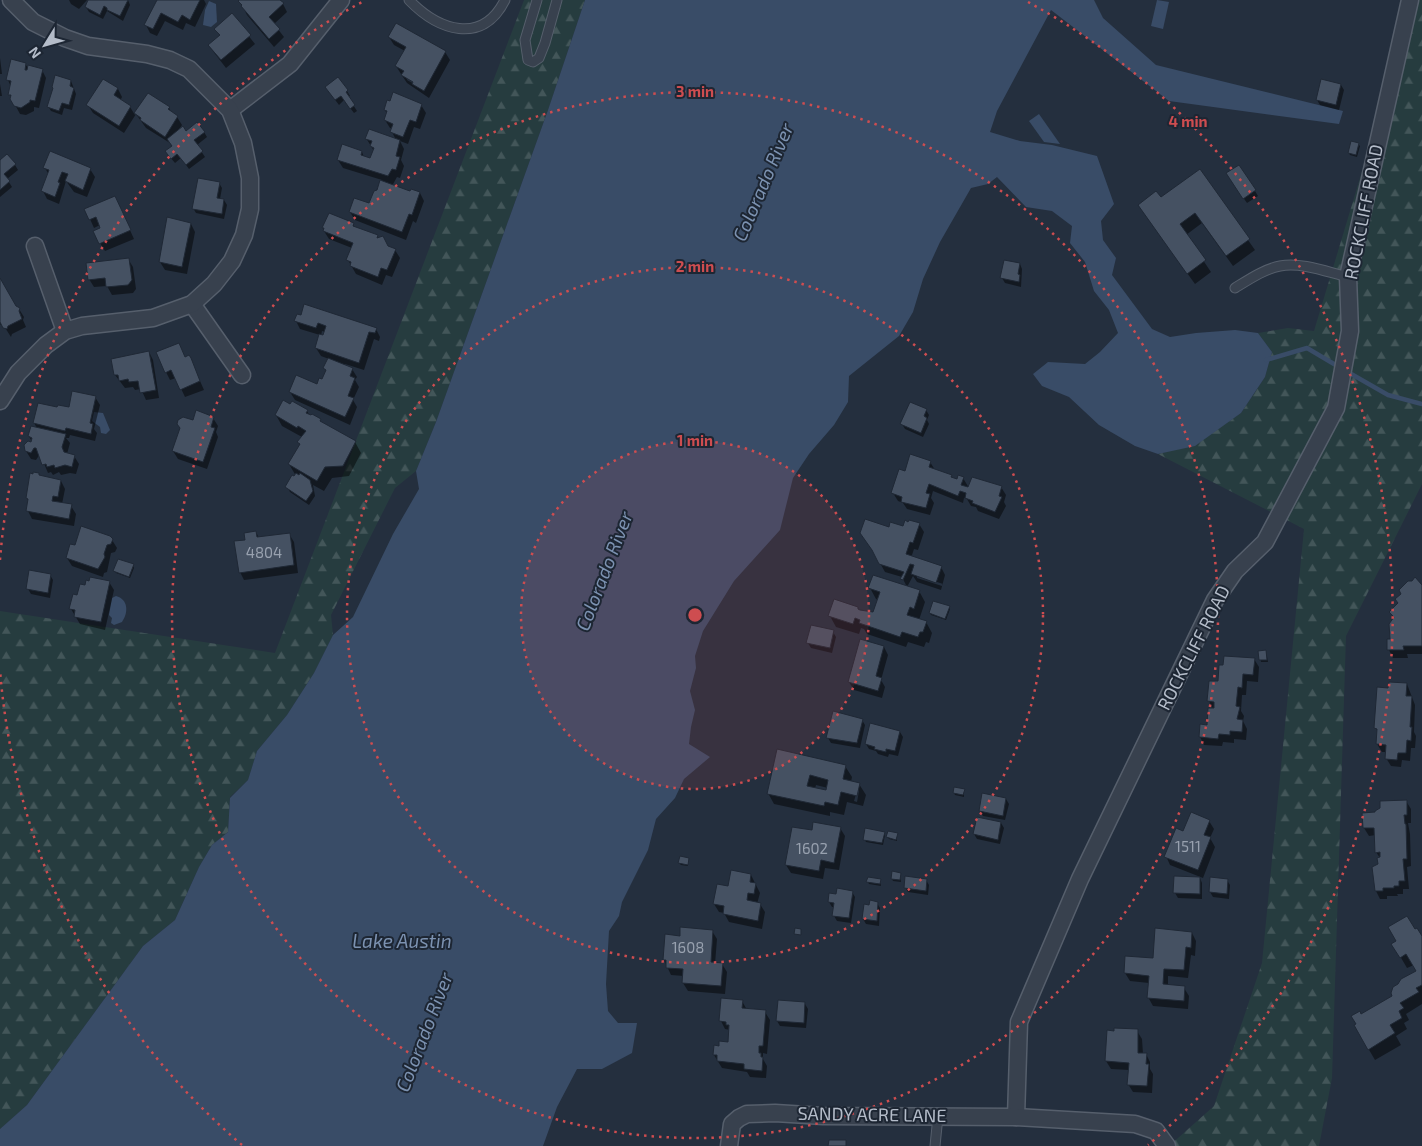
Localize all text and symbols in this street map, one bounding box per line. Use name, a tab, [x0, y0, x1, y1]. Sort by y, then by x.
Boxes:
north arrow	[20, 20, 70, 70]
text: N	[24, 44, 44, 62]
text: 3 min	[676, 82, 714, 100]
text: 4 min	[1168, 112, 1208, 130]
water label: Colorado River	[727, 119, 798, 244]
street label: ROCKCLIFF ROAD	[1339, 142, 1387, 281]
text: 2 min	[676, 257, 714, 275]
text: 1 min	[677, 431, 713, 449]
water label: Colorado River	[570, 507, 637, 634]
house number: 4804	[246, 543, 282, 561]
street label: ROCKCLIFF ROAD	[1152, 581, 1234, 714]
centre of rings	[686, 606, 704, 624]
house number: 1511	[1175, 837, 1201, 855]
house number: 1602	[796, 839, 828, 857]
water label: Lake Austin	[352, 929, 452, 952]
house number: 1608	[672, 938, 704, 956]
water label: Colorado River	[390, 968, 457, 1095]
street label: SANDY ACRE LANE	[797, 1102, 947, 1126]

